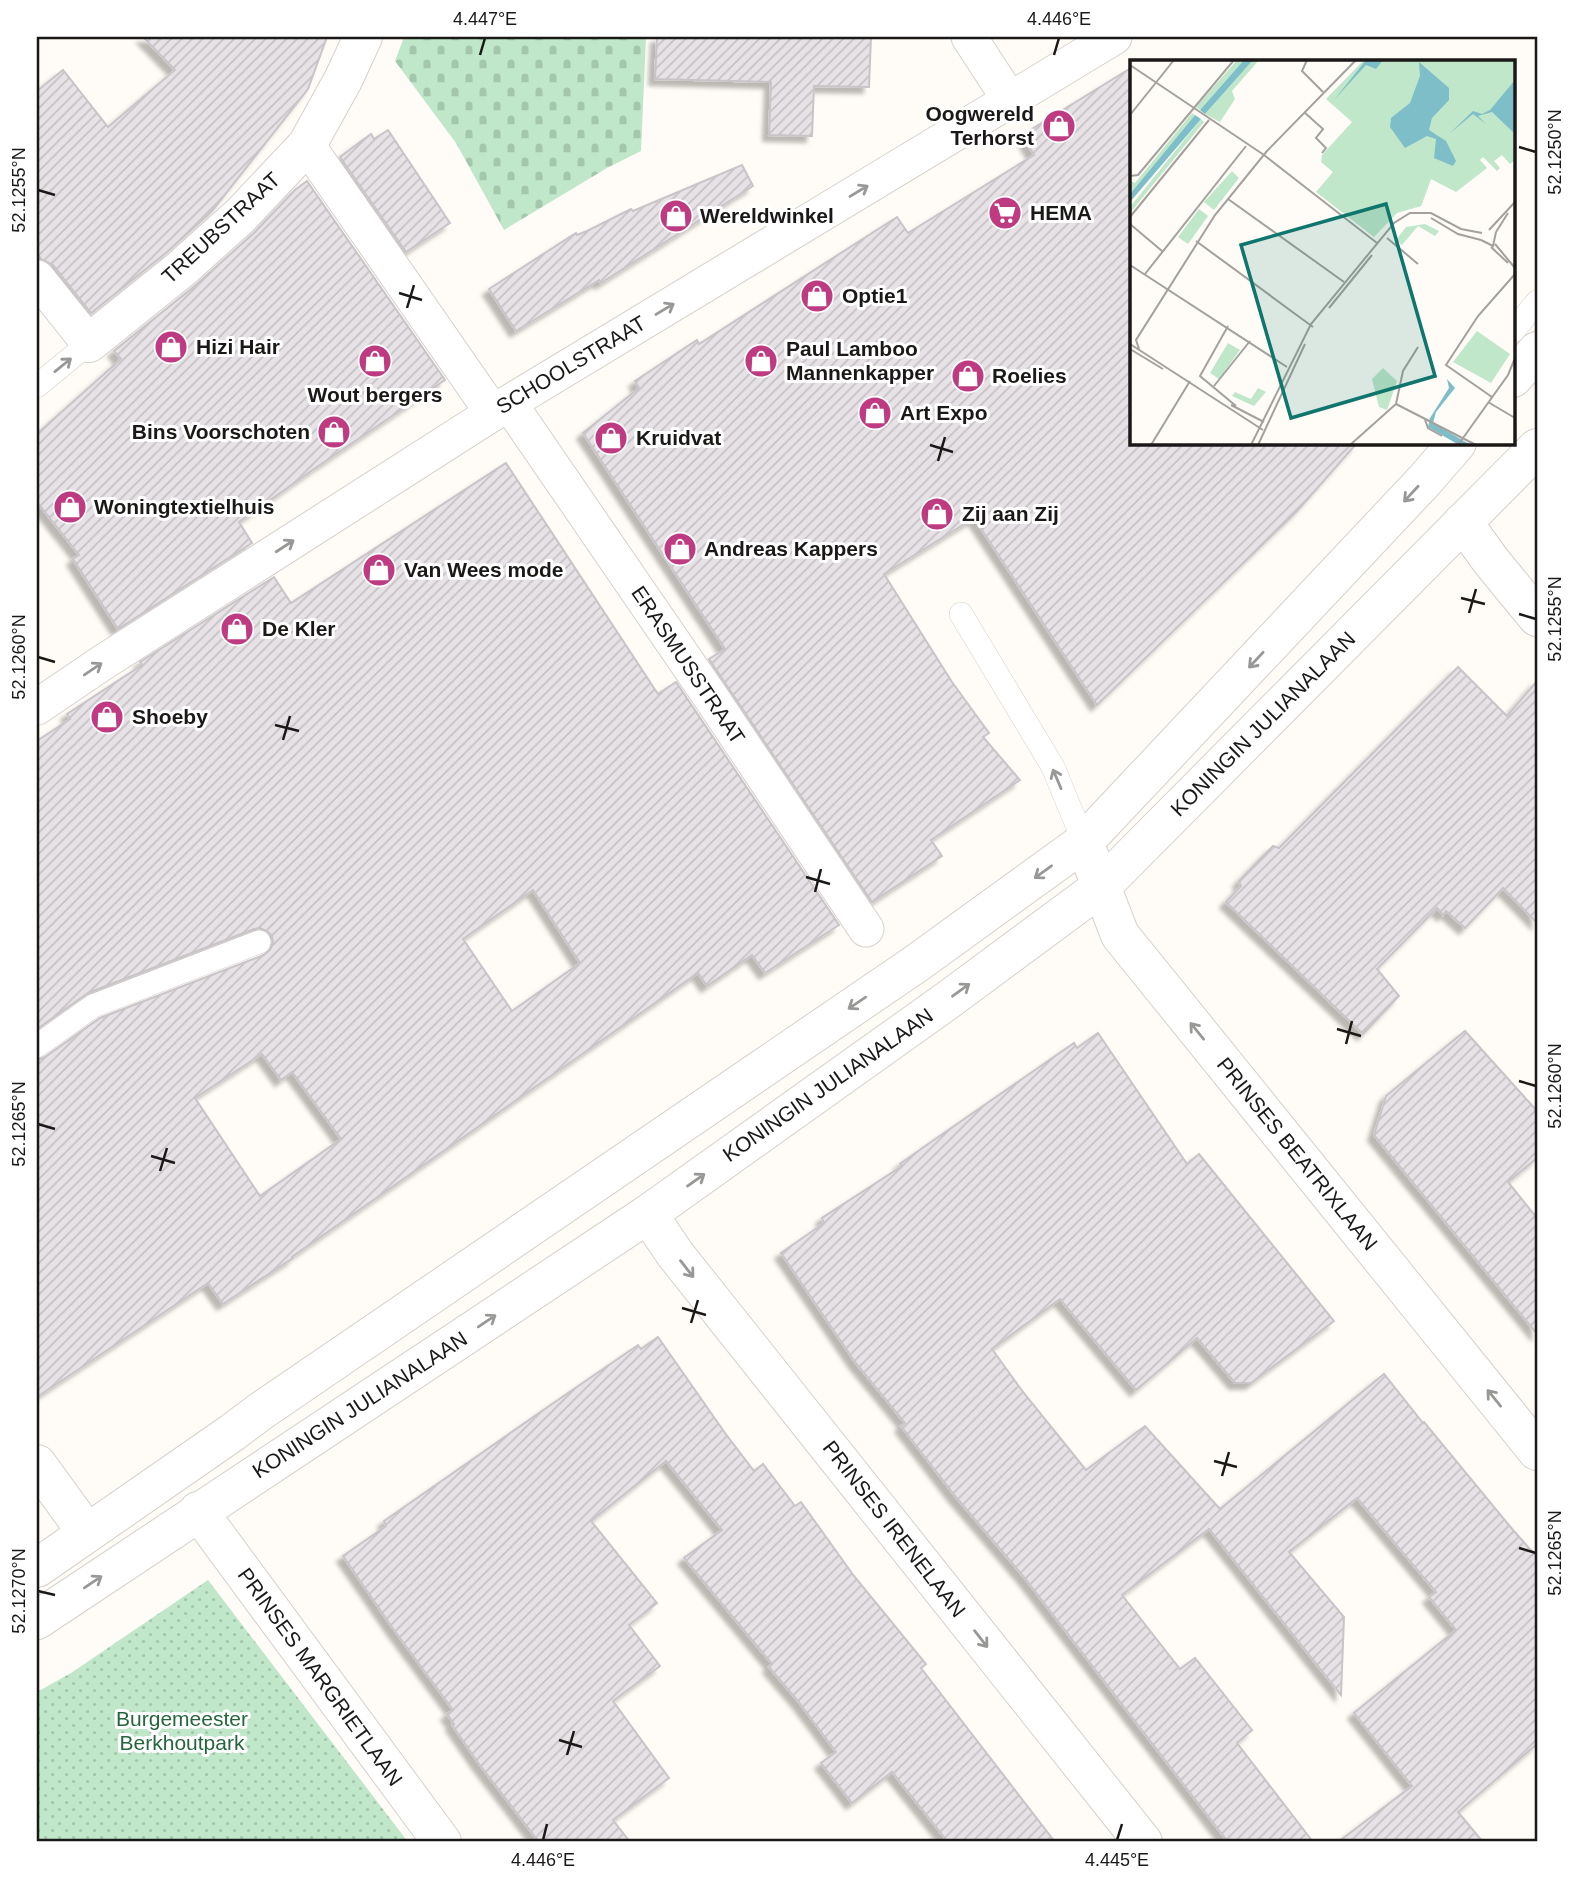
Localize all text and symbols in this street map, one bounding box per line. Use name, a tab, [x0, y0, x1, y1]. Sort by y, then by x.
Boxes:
text: 4.447°E	[453, 9, 517, 29]
text: 4.446°E	[1027, 9, 1091, 29]
inset map	[1130, 60, 1514, 444]
place label: Oogwereld Terhorst	[925, 102, 1034, 149]
shop icon: Oogwereld Terhorst	[1040, 107, 1078, 145]
text: 52.1250°N	[1545, 109, 1565, 195]
text: 52.1255°N	[9, 147, 29, 233]
street label: TREUBSTRAAT	[157, 167, 284, 288]
one-way arrow	[849, 184, 869, 198]
supermarket icon: HEMA	[986, 194, 1024, 232]
shop icon: Wereldwinkel	[657, 197, 695, 235]
place label: HEMA	[1030, 201, 1092, 224]
place label: Wereldwinkel	[700, 204, 834, 227]
shop icon: Optie1	[798, 277, 836, 315]
place label: Optie1	[842, 284, 908, 307]
one-way arrow	[654, 301, 674, 315]
street label: SCHOOLSTRAAT	[492, 311, 650, 418]
shop icon: Hizi Hair	[152, 328, 190, 366]
place label: Hizi Hair	[196, 335, 280, 358]
place label: Paul Lamboo Mannenkapper	[786, 337, 934, 384]
shop icon: Wout bergers	[356, 342, 394, 380]
shop icon: Paul Lamboo Mannenkapper	[742, 342, 780, 380]
one-way arrow	[53, 357, 71, 372]
shop icon: Roelies	[949, 357, 987, 395]
place label: Roelies	[992, 364, 1067, 387]
place label: Wout bergers	[308, 383, 442, 406]
shop icon: Art Expo	[856, 394, 894, 432]
place label: Art Expo	[900, 401, 988, 424]
shop icon: Bins Voorschoten	[315, 413, 353, 451]
shop icon: Kruidvat	[592, 419, 630, 457]
place label: Bins Voorschoten	[132, 420, 310, 443]
place label: Kruidvat	[636, 426, 721, 449]
one-way arrow	[1403, 485, 1420, 502]
shop icon: Woningtextielhuis	[51, 488, 89, 526]
place label: Woningtextielhuis	[94, 495, 274, 518]
shop icon: Zij aan Zij	[918, 495, 956, 533]
place label: Zij aan Zij	[962, 502, 1059, 525]
shop icon: Andreas Kappers	[661, 530, 699, 568]
place label: Andreas Kappers	[704, 537, 878, 560]
one-way arrow	[274, 539, 294, 553]
shop icon: Van Wees mode	[360, 551, 398, 589]
place label: Van Wees mode	[404, 558, 564, 581]
text: 52.1255°N	[1545, 576, 1565, 662]
street label: ERASMUSSTRAAT	[627, 582, 750, 748]
shop icon: De Kler	[218, 610, 256, 648]
text: 52.1260°N	[9, 614, 29, 700]
place label: De Kler	[262, 617, 336, 640]
street label: KONINGIN JULIANALAAN	[1166, 627, 1359, 820]
one-way arrow	[1247, 651, 1264, 668]
one-way arrow	[83, 662, 102, 676]
shop icon: Shoeby	[88, 698, 126, 736]
place label: Shoeby	[132, 705, 208, 728]
one-way arrow	[1050, 769, 1063, 790]
one-way arrow	[1034, 864, 1053, 879]
one-way arrow	[951, 983, 969, 998]
one-way arrow	[848, 996, 867, 1010]
street label: KONINGIN JULIANALAAN	[718, 1003, 937, 1166]
one-way arrow	[1189, 1023, 1205, 1041]
text: 52.1260°N	[1545, 1043, 1565, 1129]
street label: PRINSES BEATRIXLAAN	[1213, 1053, 1382, 1255]
text: 52.1265°N	[9, 1081, 29, 1167]
one-way arrow	[686, 1173, 705, 1187]
one-way arrow	[680, 1260, 695, 1278]
one-way arrow	[477, 1314, 496, 1328]
street label: KONINGIN JULIANALAAN	[248, 1327, 471, 1483]
one-way arrow	[1487, 1390, 1502, 1408]
street label: PRINSES IRENELAAN	[819, 1436, 970, 1621]
text: 52.1265°N	[1545, 1510, 1565, 1596]
text: 52.1270°N	[9, 1548, 29, 1634]
street label: PRINSES MARGRIETLAAN	[234, 1563, 407, 1790]
one-way arrow	[83, 1575, 103, 1589]
one-way arrow	[974, 1630, 989, 1648]
park label: Burgemeester Berkhoutpark	[116, 1707, 248, 1754]
text: 4.446°E	[511, 1850, 575, 1870]
text: 4.445°E	[1085, 1850, 1149, 1870]

